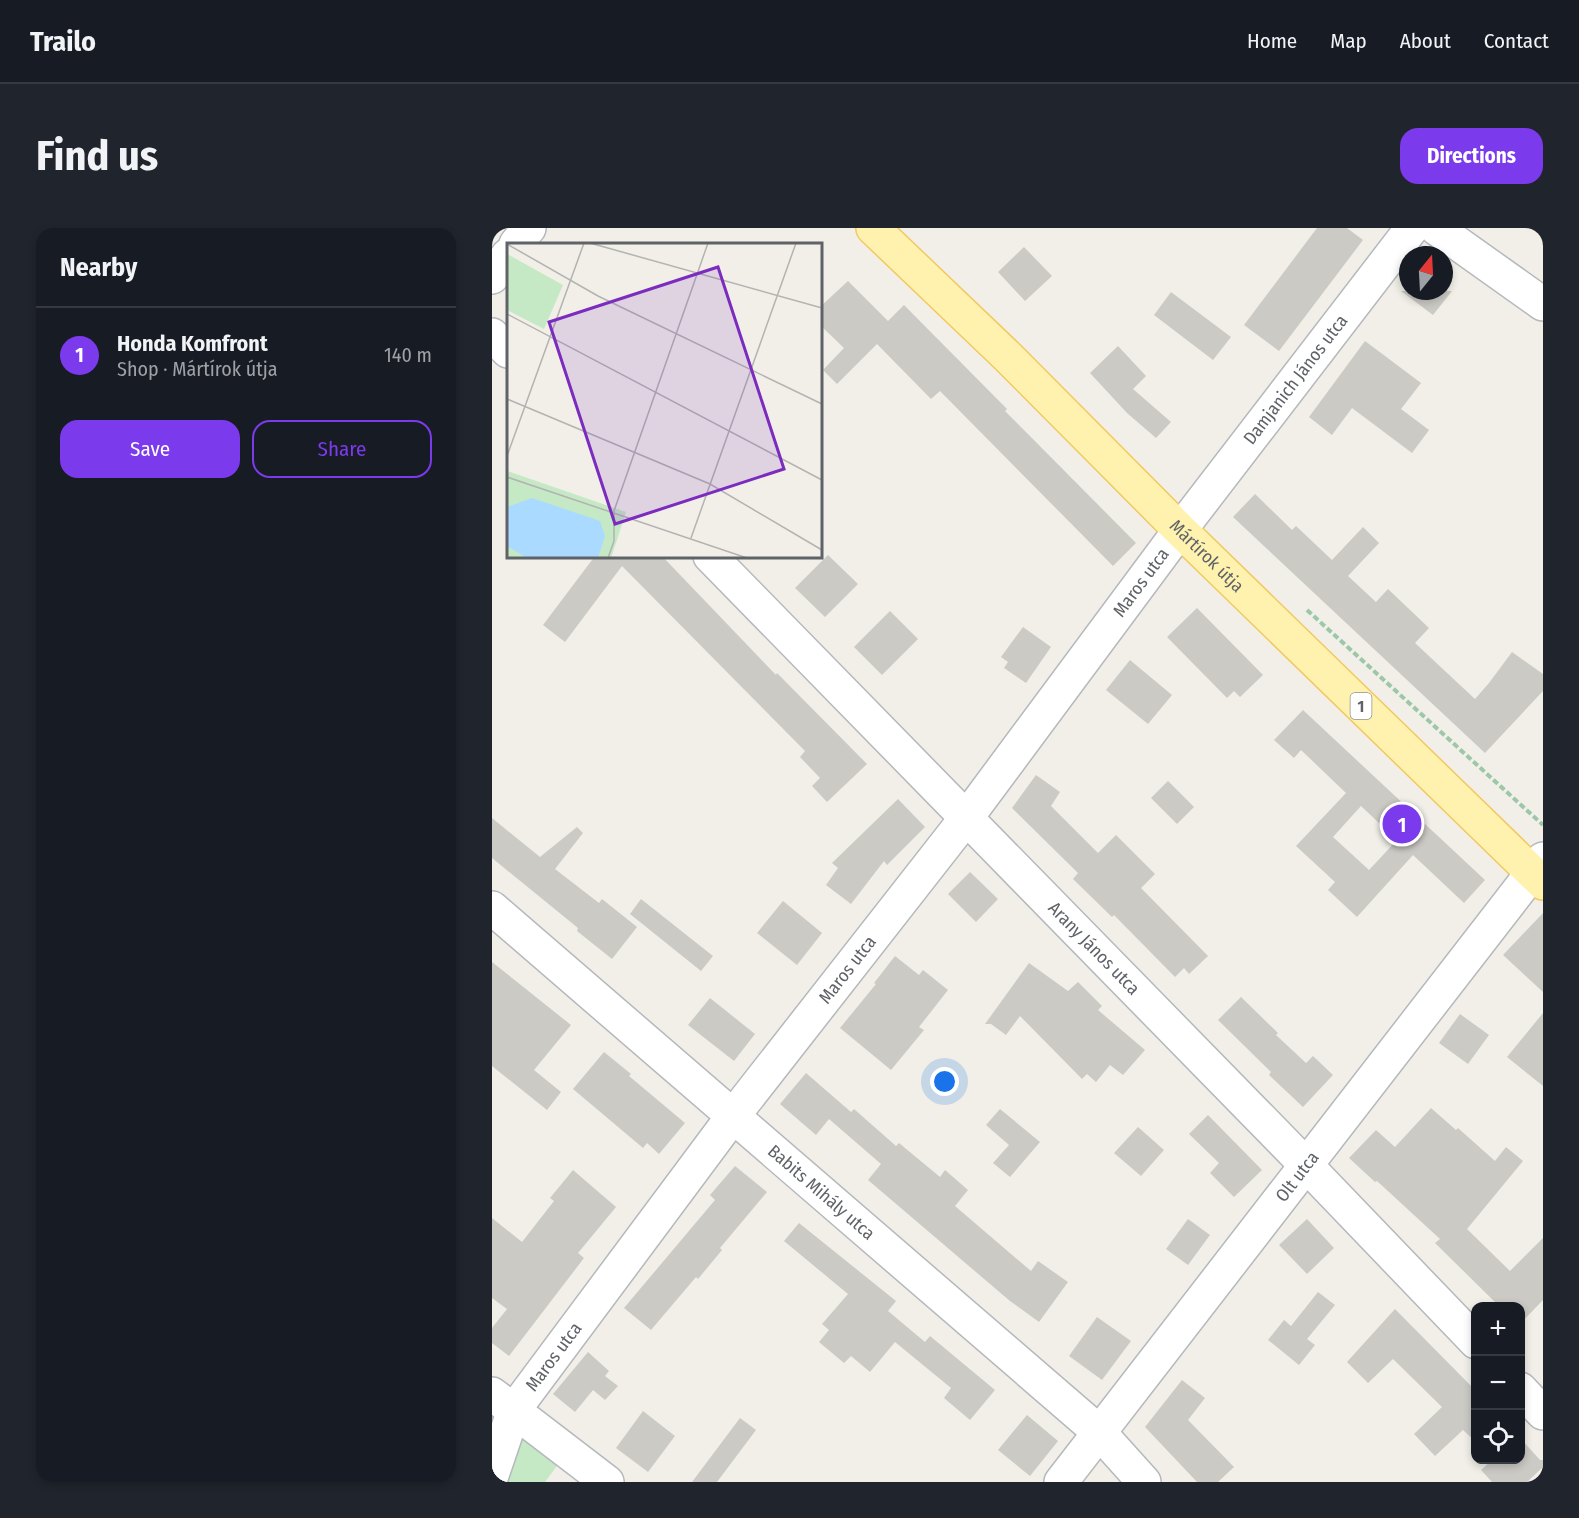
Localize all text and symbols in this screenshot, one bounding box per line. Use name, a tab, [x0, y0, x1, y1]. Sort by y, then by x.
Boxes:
text: Trailo	[30, 25, 96, 58]
text: Home	[1247, 28, 1297, 54]
text: Map	[1330, 28, 1367, 54]
text: About	[1400, 28, 1451, 54]
text: Contact	[1484, 28, 1549, 54]
button: Directions	[1400, 128, 1543, 184]
text: Find us	[36, 131, 158, 181]
inset map	[507, 243, 822, 558]
north arrow	[1399, 246, 1453, 300]
text: Nearby	[60, 252, 137, 283]
street label: Damjanich János utca	[1239, 310, 1352, 449]
text: Honda Komfront	[117, 330, 268, 357]
text: 1	[75, 343, 84, 367]
text: 140 m	[384, 343, 432, 367]
text: Shop · Mártírok útja	[117, 357, 278, 381]
button: Save	[60, 420, 240, 478]
button: Share	[252, 420, 432, 478]
street label: Mártírok útja	[1165, 515, 1249, 597]
street label: Maros utca	[1108, 544, 1174, 621]
road number: 1	[1350, 693, 1372, 719]
pin: 1	[1382, 802, 1422, 846]
street label: Arany János utca	[1044, 897, 1145, 1000]
street label: Maros utca	[814, 931, 881, 1008]
your location	[930, 1067, 959, 1096]
street label: Babits Mihály utca	[763, 1140, 879, 1245]
street label: Olt utca	[1271, 1147, 1324, 1206]
map controls	[1471, 1302, 1525, 1464]
button: +	[1471, 1302, 1525, 1356]
street label: Maros utca	[521, 1318, 587, 1396]
button: −	[1471, 1356, 1525, 1410]
button: locate	[1471, 1410, 1525, 1464]

